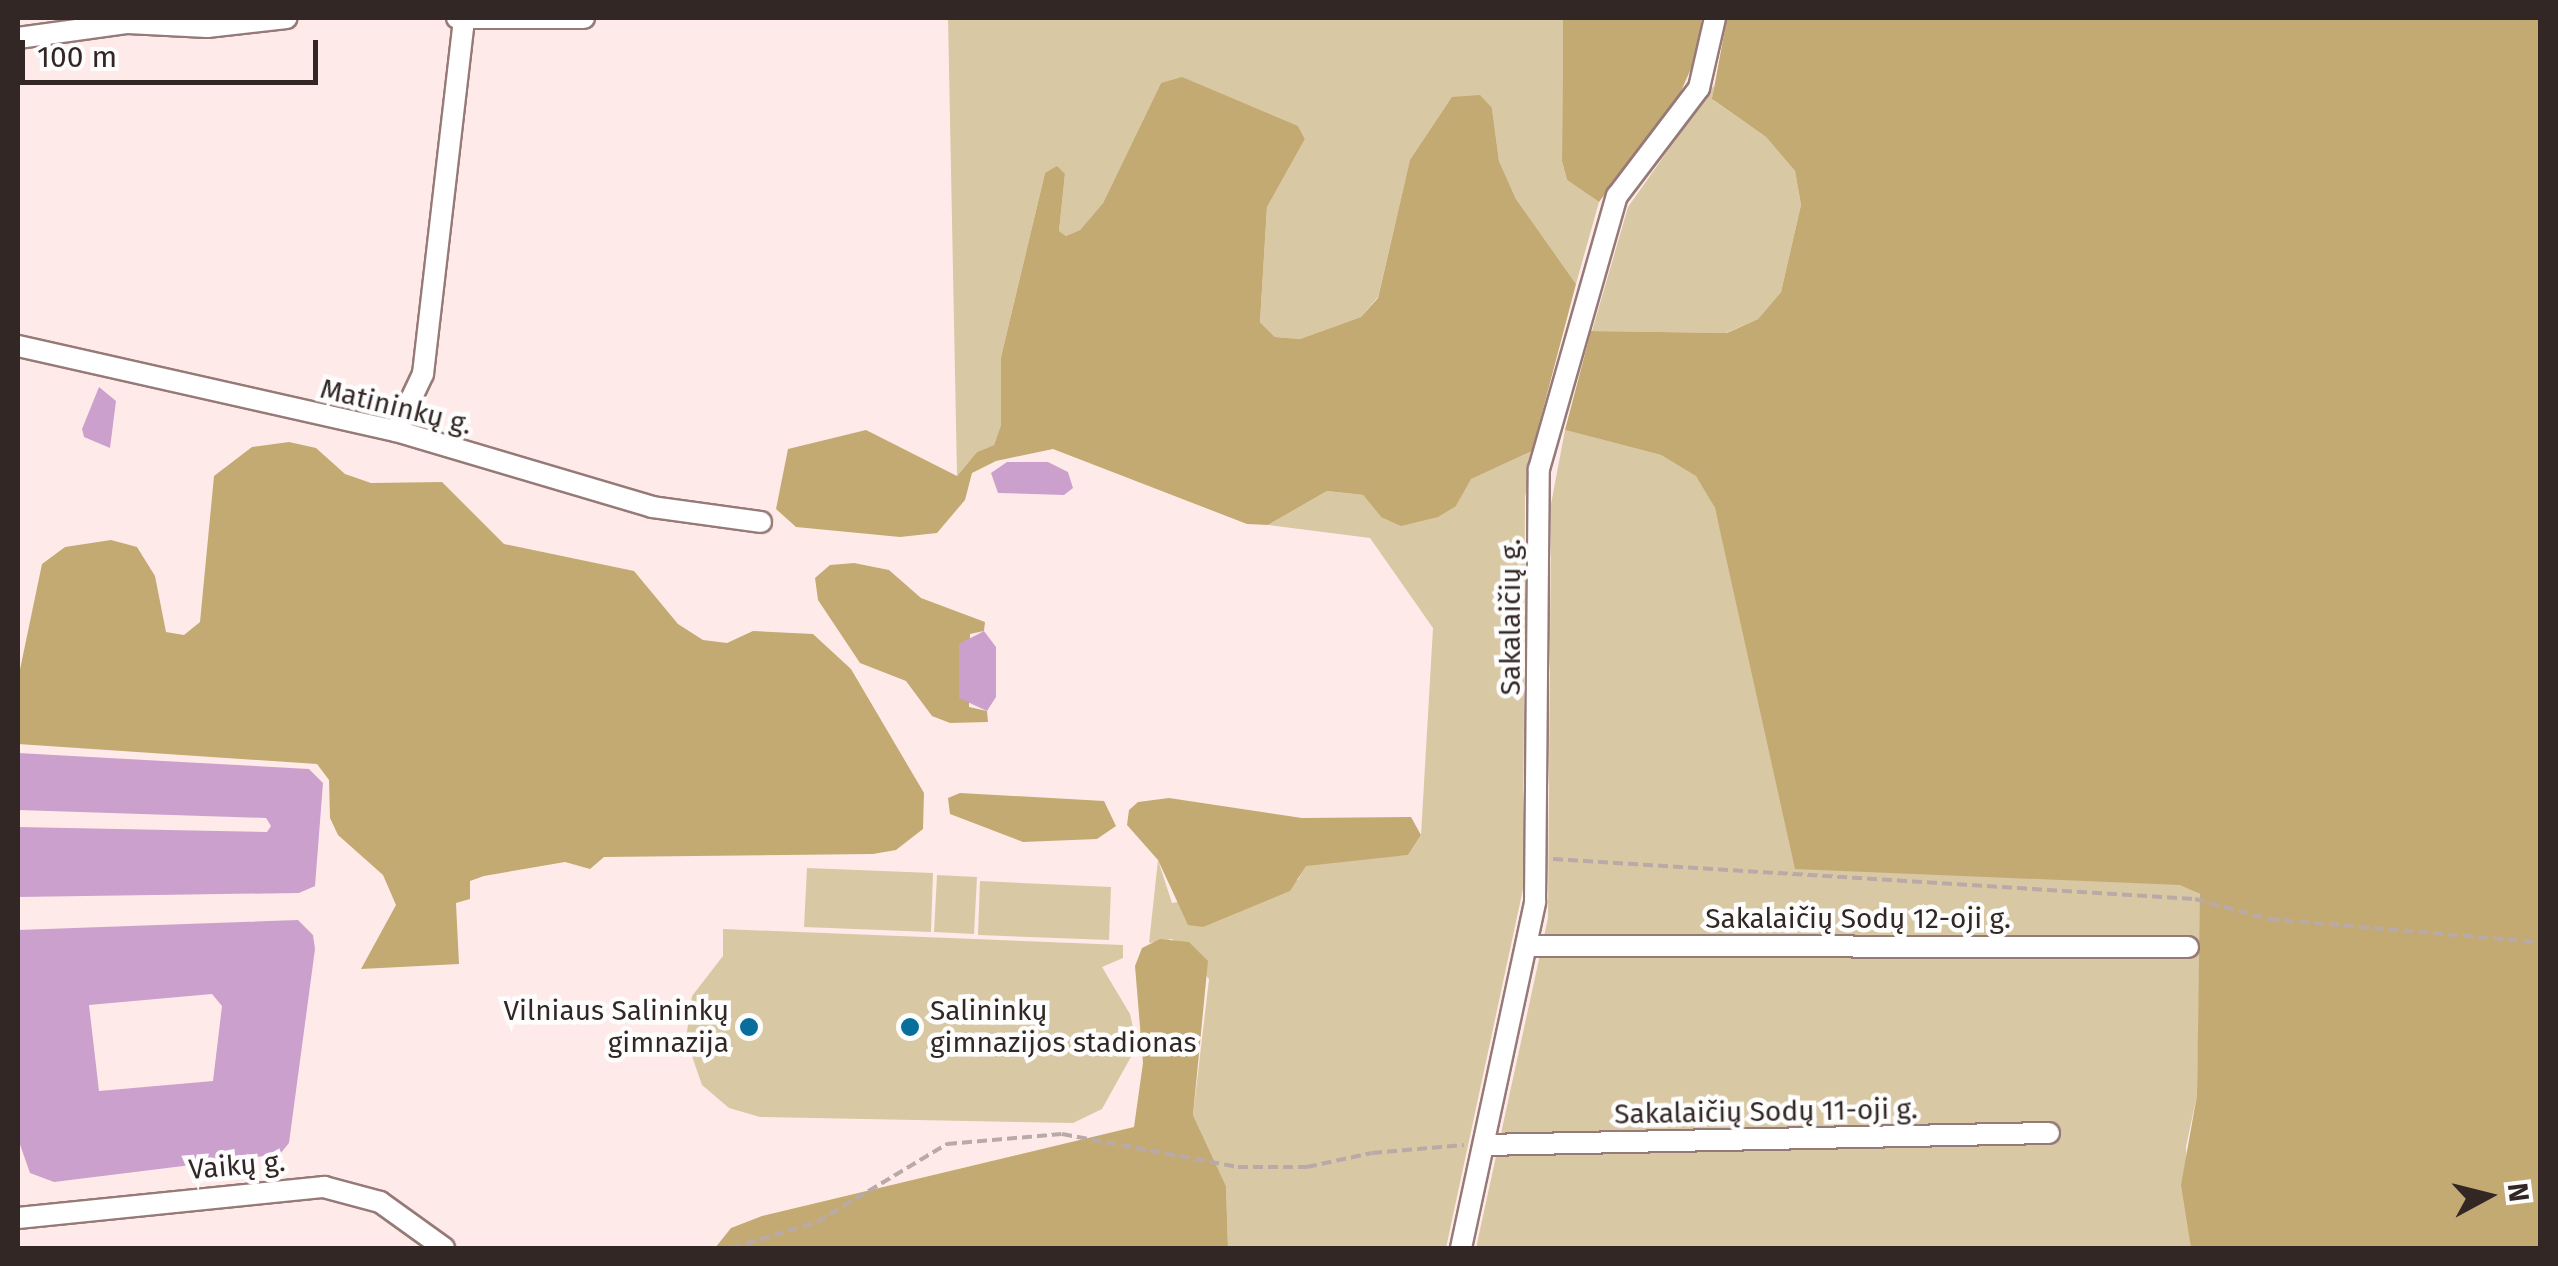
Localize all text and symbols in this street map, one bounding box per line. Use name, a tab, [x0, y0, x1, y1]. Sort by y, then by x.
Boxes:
scale bar	[25, 20, 322, 82]
text: 100 m	[37, 39, 117, 75]
street label: Matininkų g.	[317, 372, 475, 442]
street label: Sakalaičių g.	[1494, 539, 1528, 695]
street label: Sakalaičių Sodų 12-oji g.	[1705, 902, 2011, 936]
place label: Vilniaus Salininkų gimnazija	[504, 994, 729, 1060]
place label: Salininkų gimnazijos stadionas	[930, 994, 1197, 1060]
marker: Vilniaus Salininkų gimnazija	[738, 1016, 760, 1038]
marker: Salininkų gimnazijos stadionas	[899, 1016, 921, 1038]
street label: Sakalaičių Sodų 11-oji g.	[1614, 1093, 1918, 1131]
street label: Vaikų g.	[187, 1145, 287, 1187]
north arrow	[2438, 1146, 2538, 1246]
text: N	[2501, 1181, 2536, 1204]

